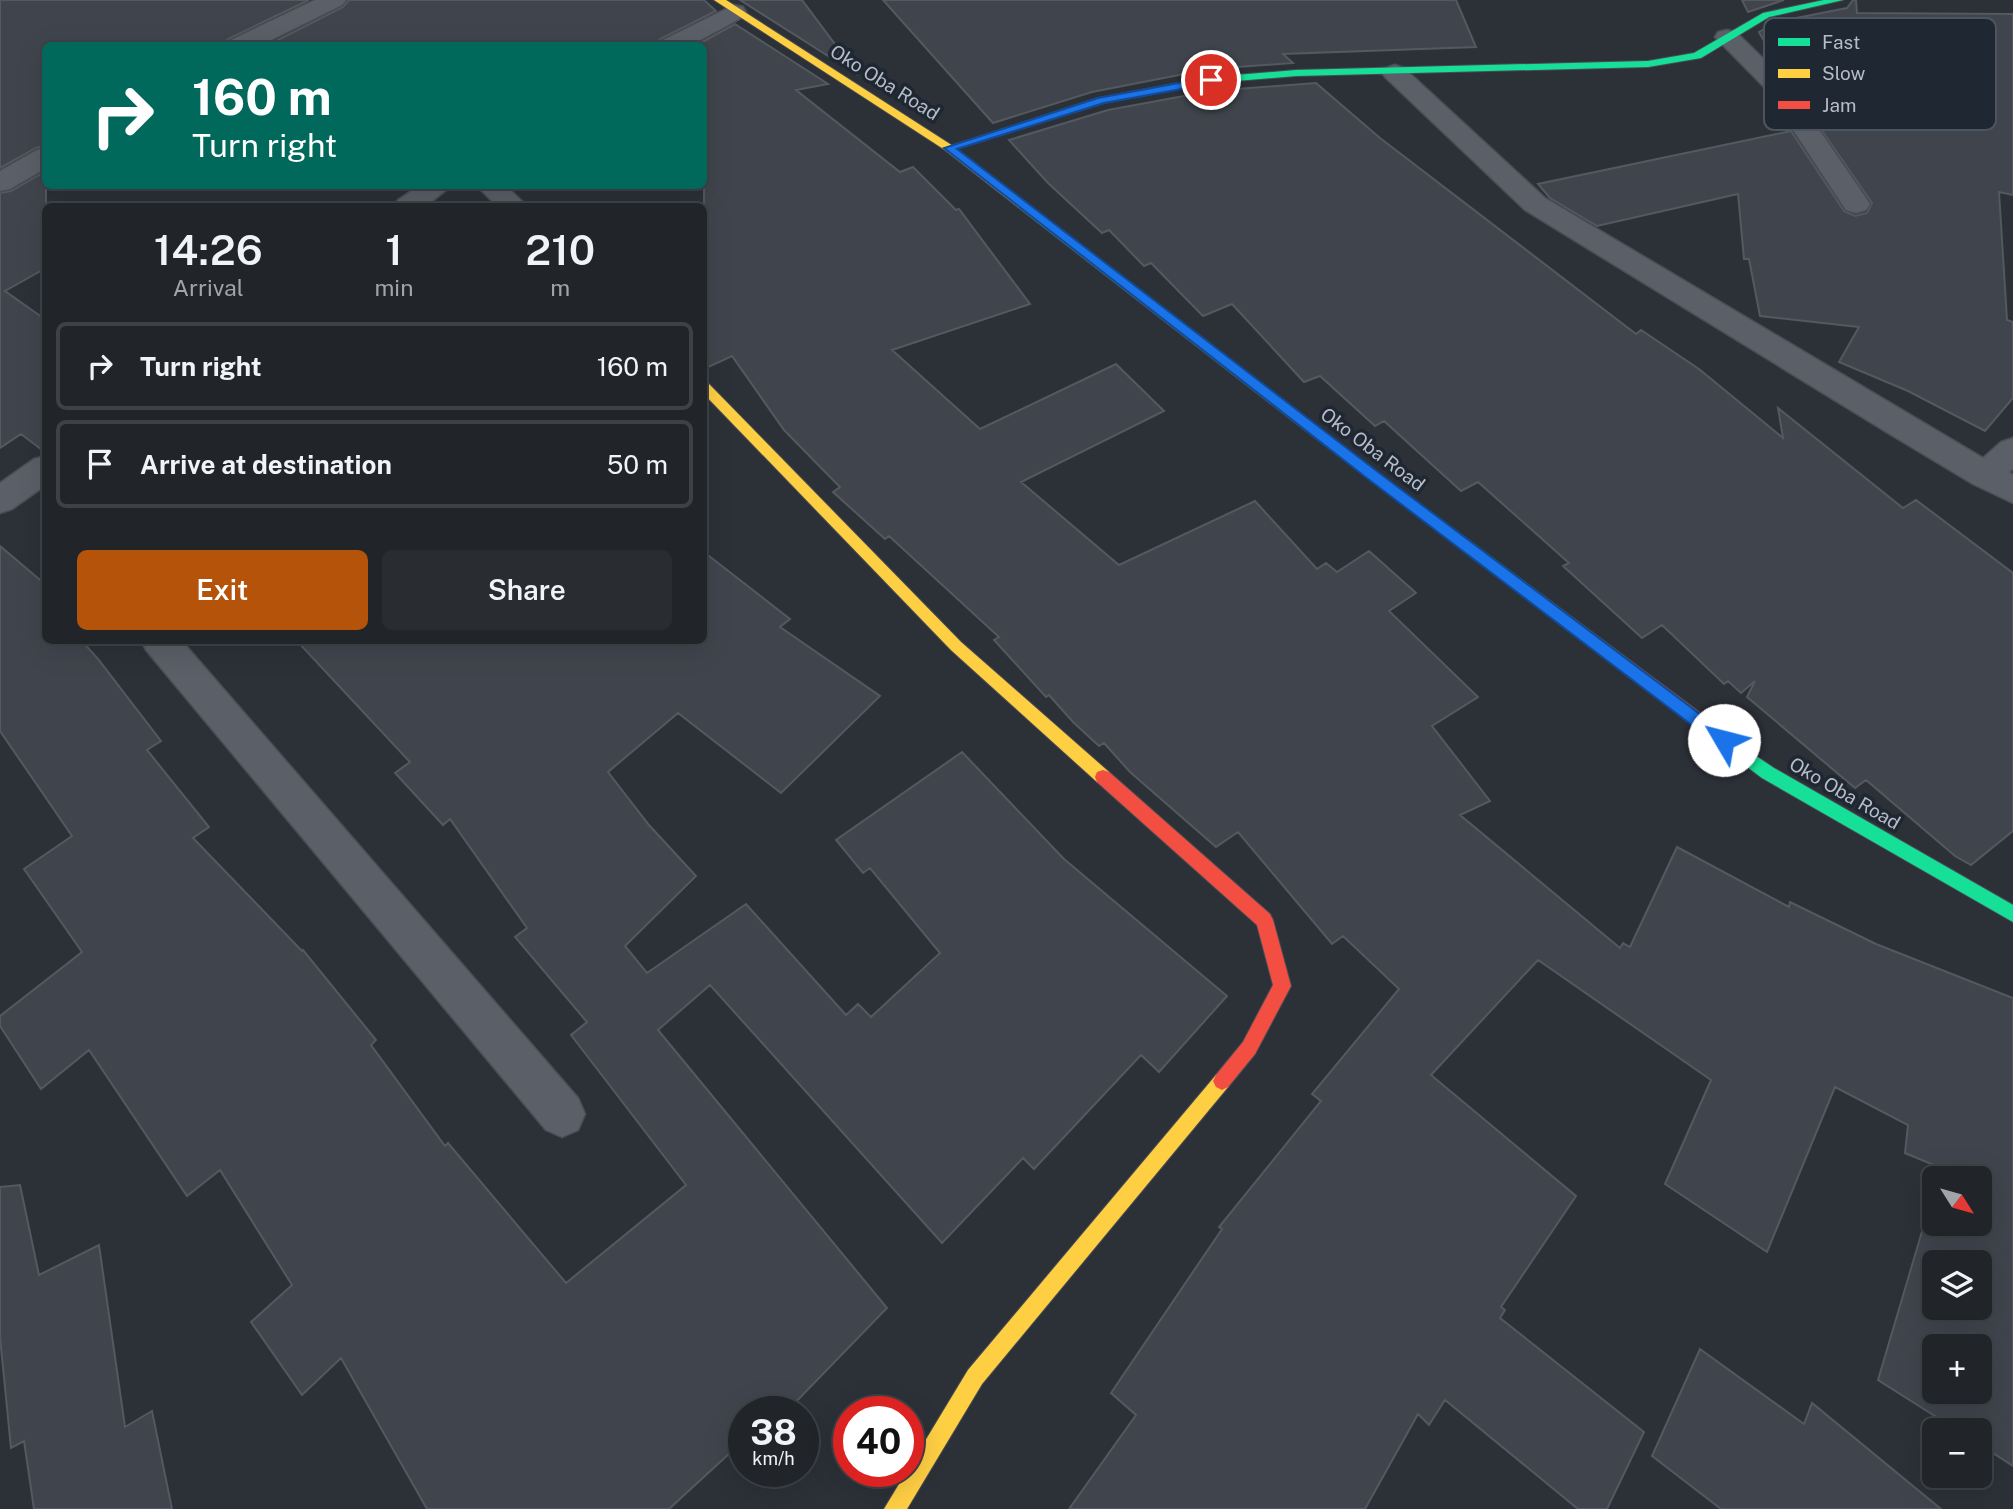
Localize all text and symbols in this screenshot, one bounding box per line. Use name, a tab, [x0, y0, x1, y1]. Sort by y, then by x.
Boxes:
legend	[1764, 18, 1996, 130]
text: Fast	[1822, 31, 1860, 53]
street label: Oko Oba Road	[826, 40, 944, 124]
pin	[1181, 50, 1241, 110]
icon: arrive	[1192, 61, 1230, 99]
text: Slow	[1822, 62, 1866, 84]
text: 160 m	[192, 68, 332, 126]
icon: right	[77, 70, 168, 161]
text: Jam	[1822, 94, 1856, 116]
text: Turn right	[192, 127, 337, 164]
text: 14:26	[154, 225, 263, 274]
text: 1	[385, 225, 403, 274]
text: 210	[525, 225, 595, 274]
text: Arrival	[173, 274, 244, 301]
text: min	[374, 274, 413, 301]
text: m	[550, 274, 570, 301]
icon: right	[81, 347, 119, 385]
text: Turn right	[140, 351, 262, 382]
text: 160 m	[597, 351, 668, 382]
street label: Oko Oba Road	[1317, 403, 1429, 495]
icon: arrive	[81, 445, 119, 483]
text: Arrive at destination	[140, 449, 392, 480]
text: 50 m	[607, 449, 668, 480]
button: Exit	[77, 550, 368, 630]
button: Share	[382, 550, 672, 630]
position arrow	[1687, 703, 1761, 777]
street label: Oko Oba Road	[1786, 752, 1904, 834]
north arrow	[1922, 1166, 1992, 1236]
map controls	[1922, 1166, 1992, 1488]
button: layers	[1922, 1250, 1992, 1320]
button: +	[1922, 1334, 1992, 1404]
speed limit sign: 40	[833, 1396, 924, 1487]
text: 38	[750, 1412, 797, 1453]
button: −	[1922, 1418, 1992, 1488]
text: km/h	[752, 1448, 795, 1469]

